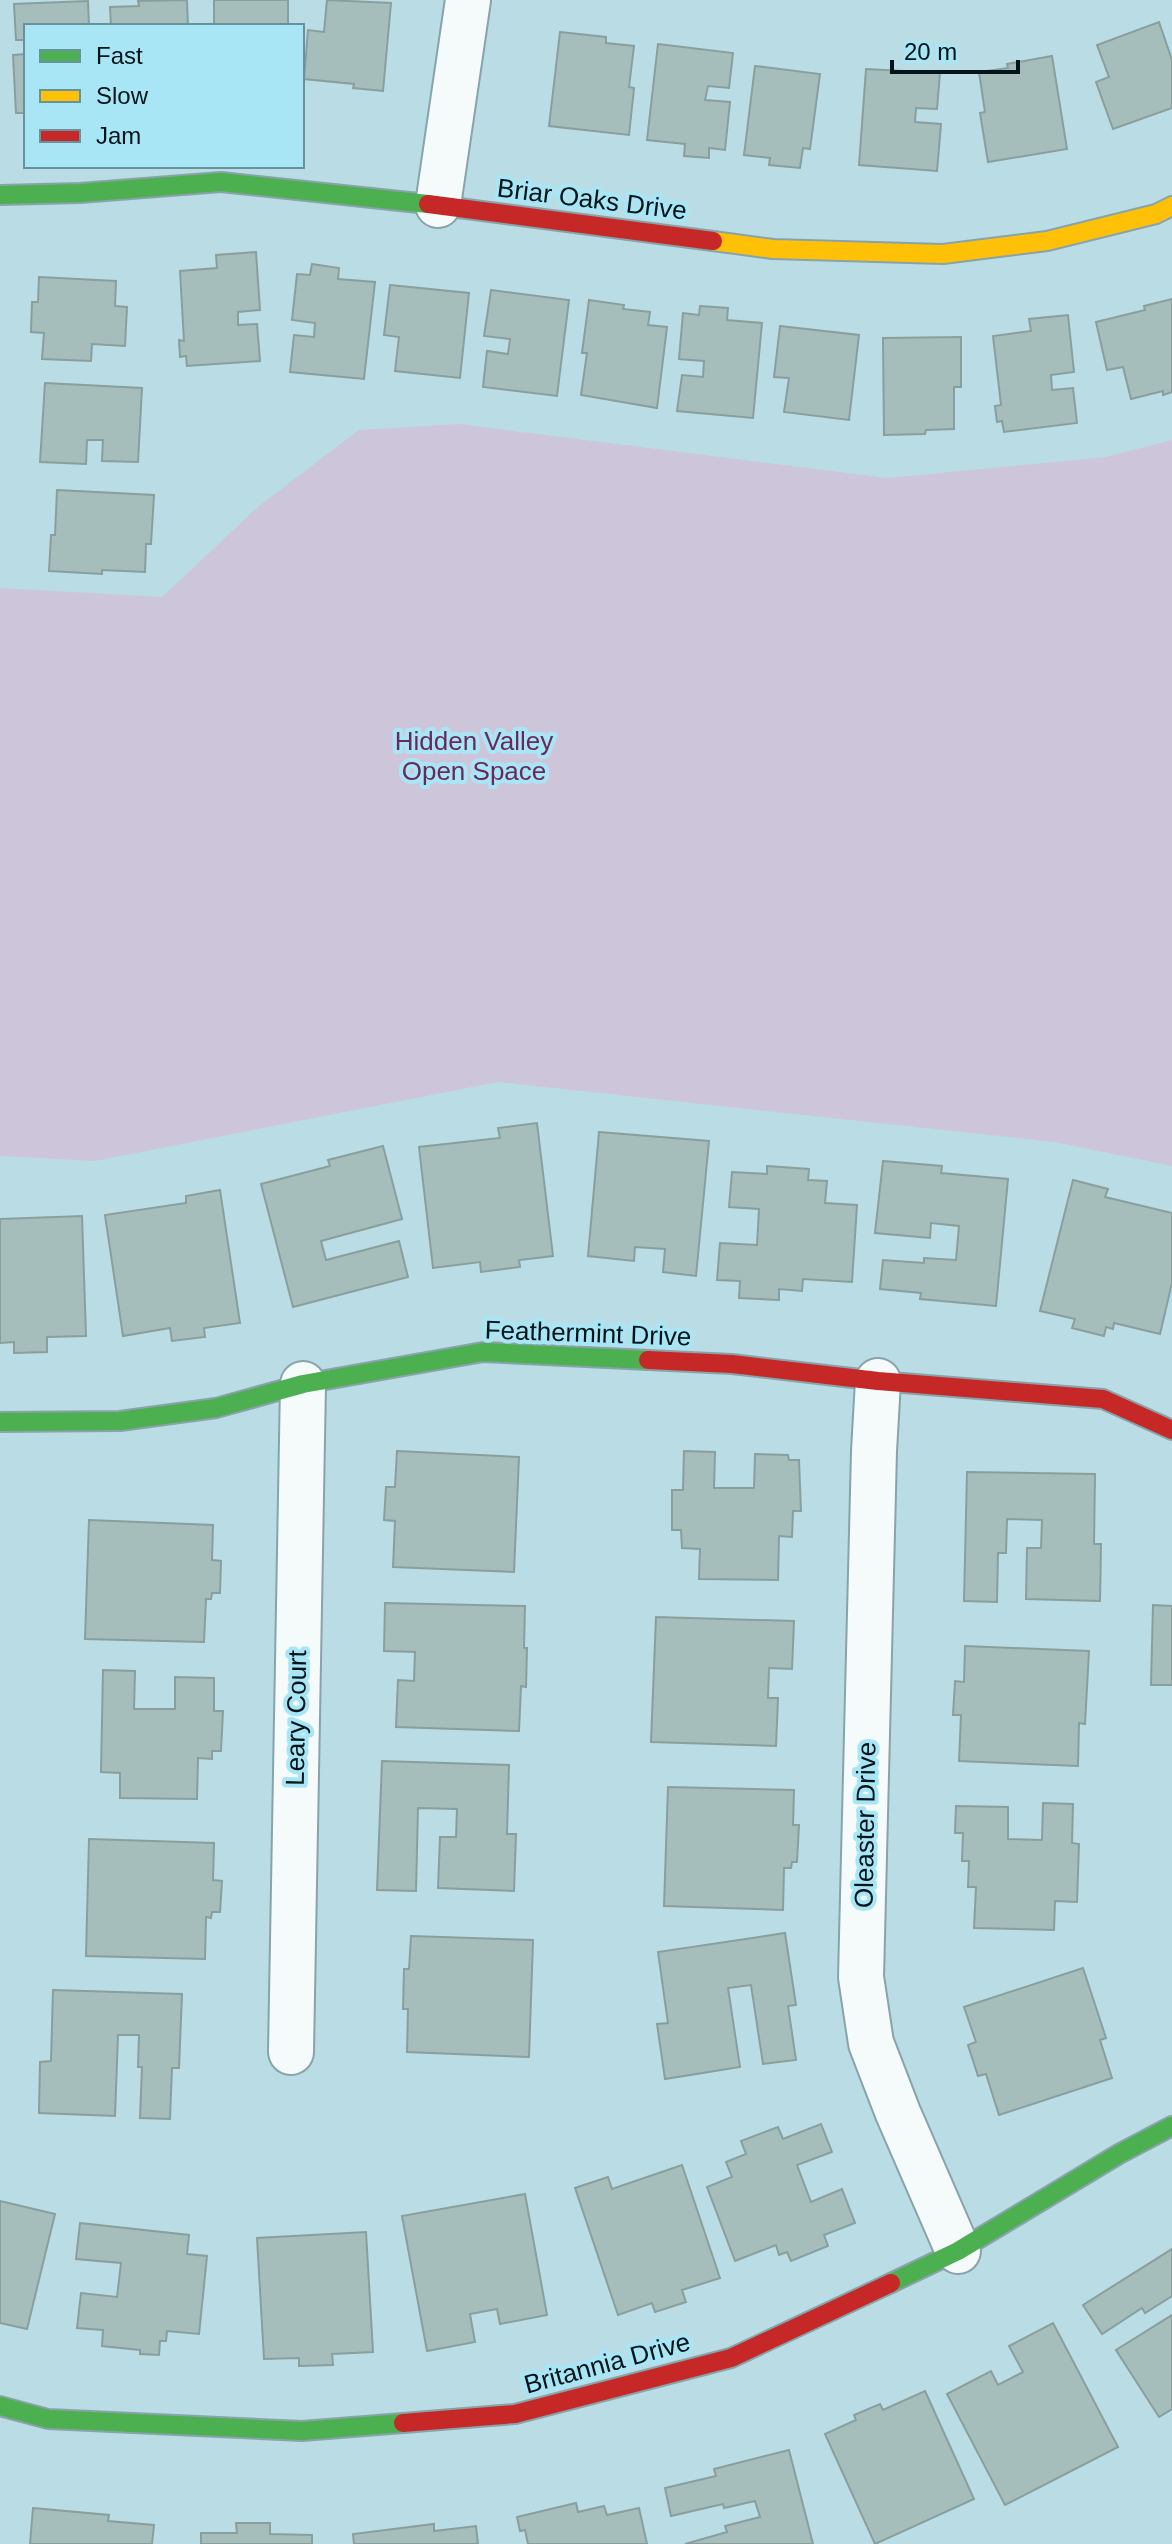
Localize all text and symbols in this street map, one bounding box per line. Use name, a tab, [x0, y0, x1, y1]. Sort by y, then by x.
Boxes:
legend	[24, 24, 304, 168]
scale bar	[892, 24, 1018, 74]
text: 20 m	[904, 38, 957, 65]
text: Fast	[96, 42, 143, 69]
text: Slow	[96, 82, 149, 109]
text: Jam	[96, 122, 141, 149]
street label: Briar Oaks Drive	[496, 172, 688, 226]
park label: Hidden Valley Open Space	[395, 726, 553, 786]
street label: Feathermint Drive	[484, 1314, 692, 1352]
street label: Leary Court	[280, 1649, 312, 1786]
street label: Oleaster Drive	[849, 1742, 881, 1908]
street label: Britannia Drive	[521, 2326, 693, 2400]

